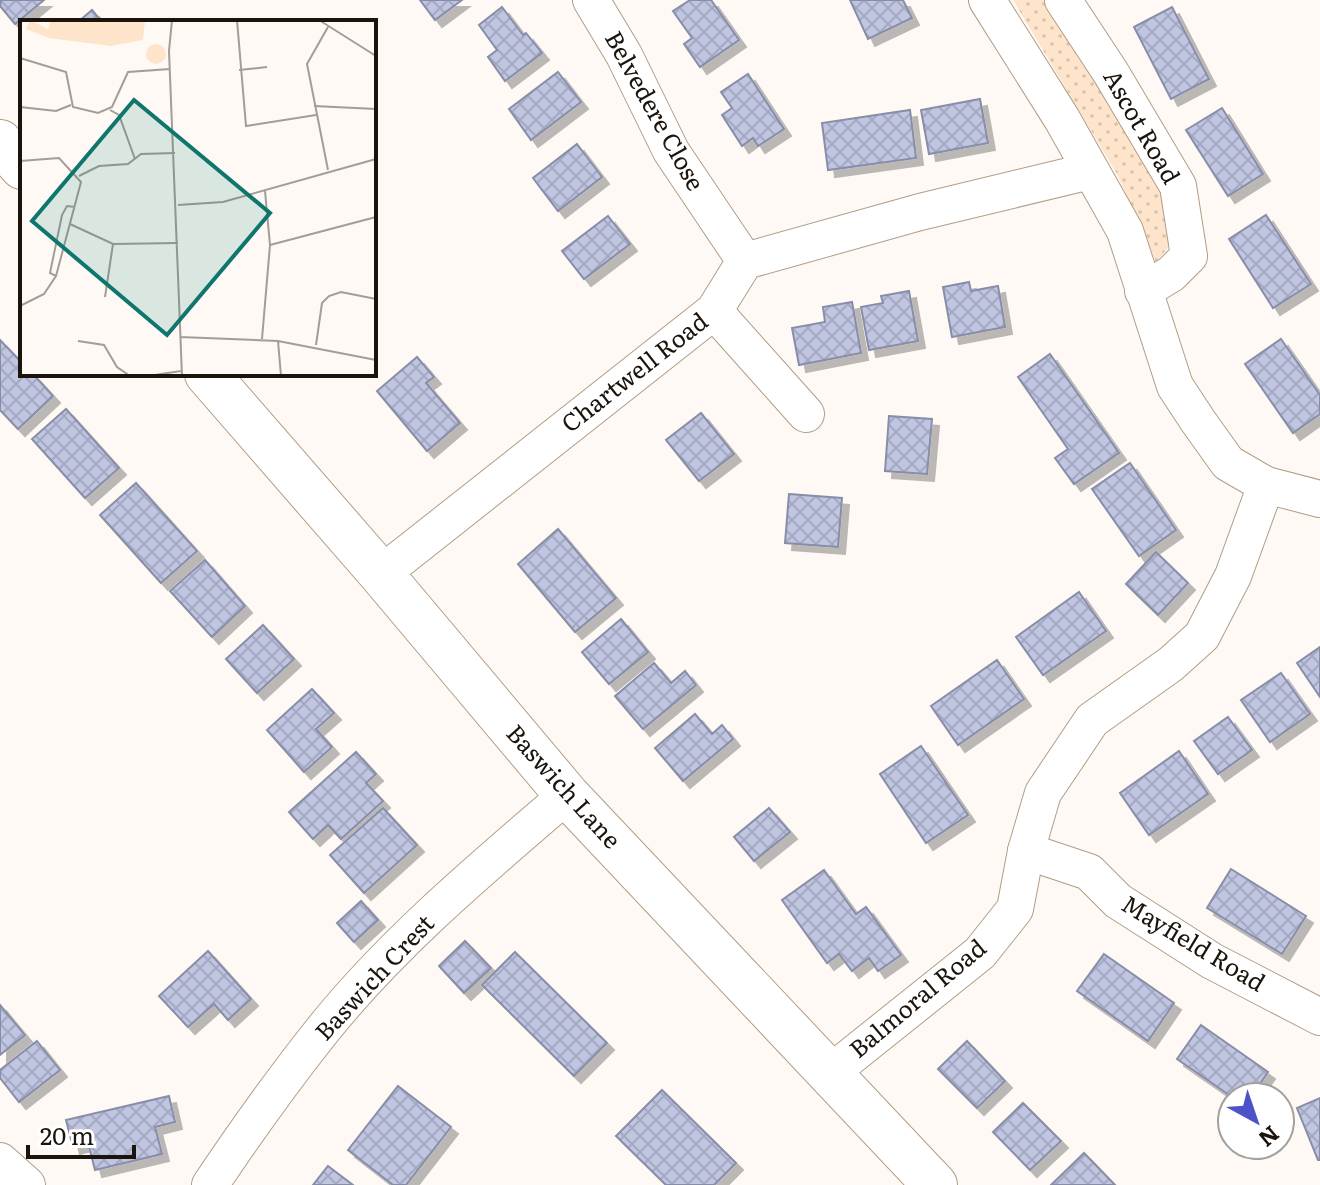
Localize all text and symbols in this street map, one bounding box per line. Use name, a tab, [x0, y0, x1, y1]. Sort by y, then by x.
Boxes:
inset map	[20, 20, 376, 376]
street label: Belvedere Close	[598, 24, 715, 196]
street label: Ascot Road	[1096, 62, 1190, 190]
street label: Chartwell Road	[553, 303, 714, 439]
street label: Baswich Lane	[499, 715, 630, 855]
street label: Mayfield Road	[1116, 885, 1273, 999]
street label: Baswich Crest	[306, 905, 441, 1047]
street label: Balmoral Road	[840, 929, 993, 1065]
north arrow	[1216, 1081, 1296, 1161]
scale bar	[28, 1109, 134, 1159]
text: 20 m	[40, 1117, 94, 1152]
text: N	[1252, 1119, 1287, 1156]

